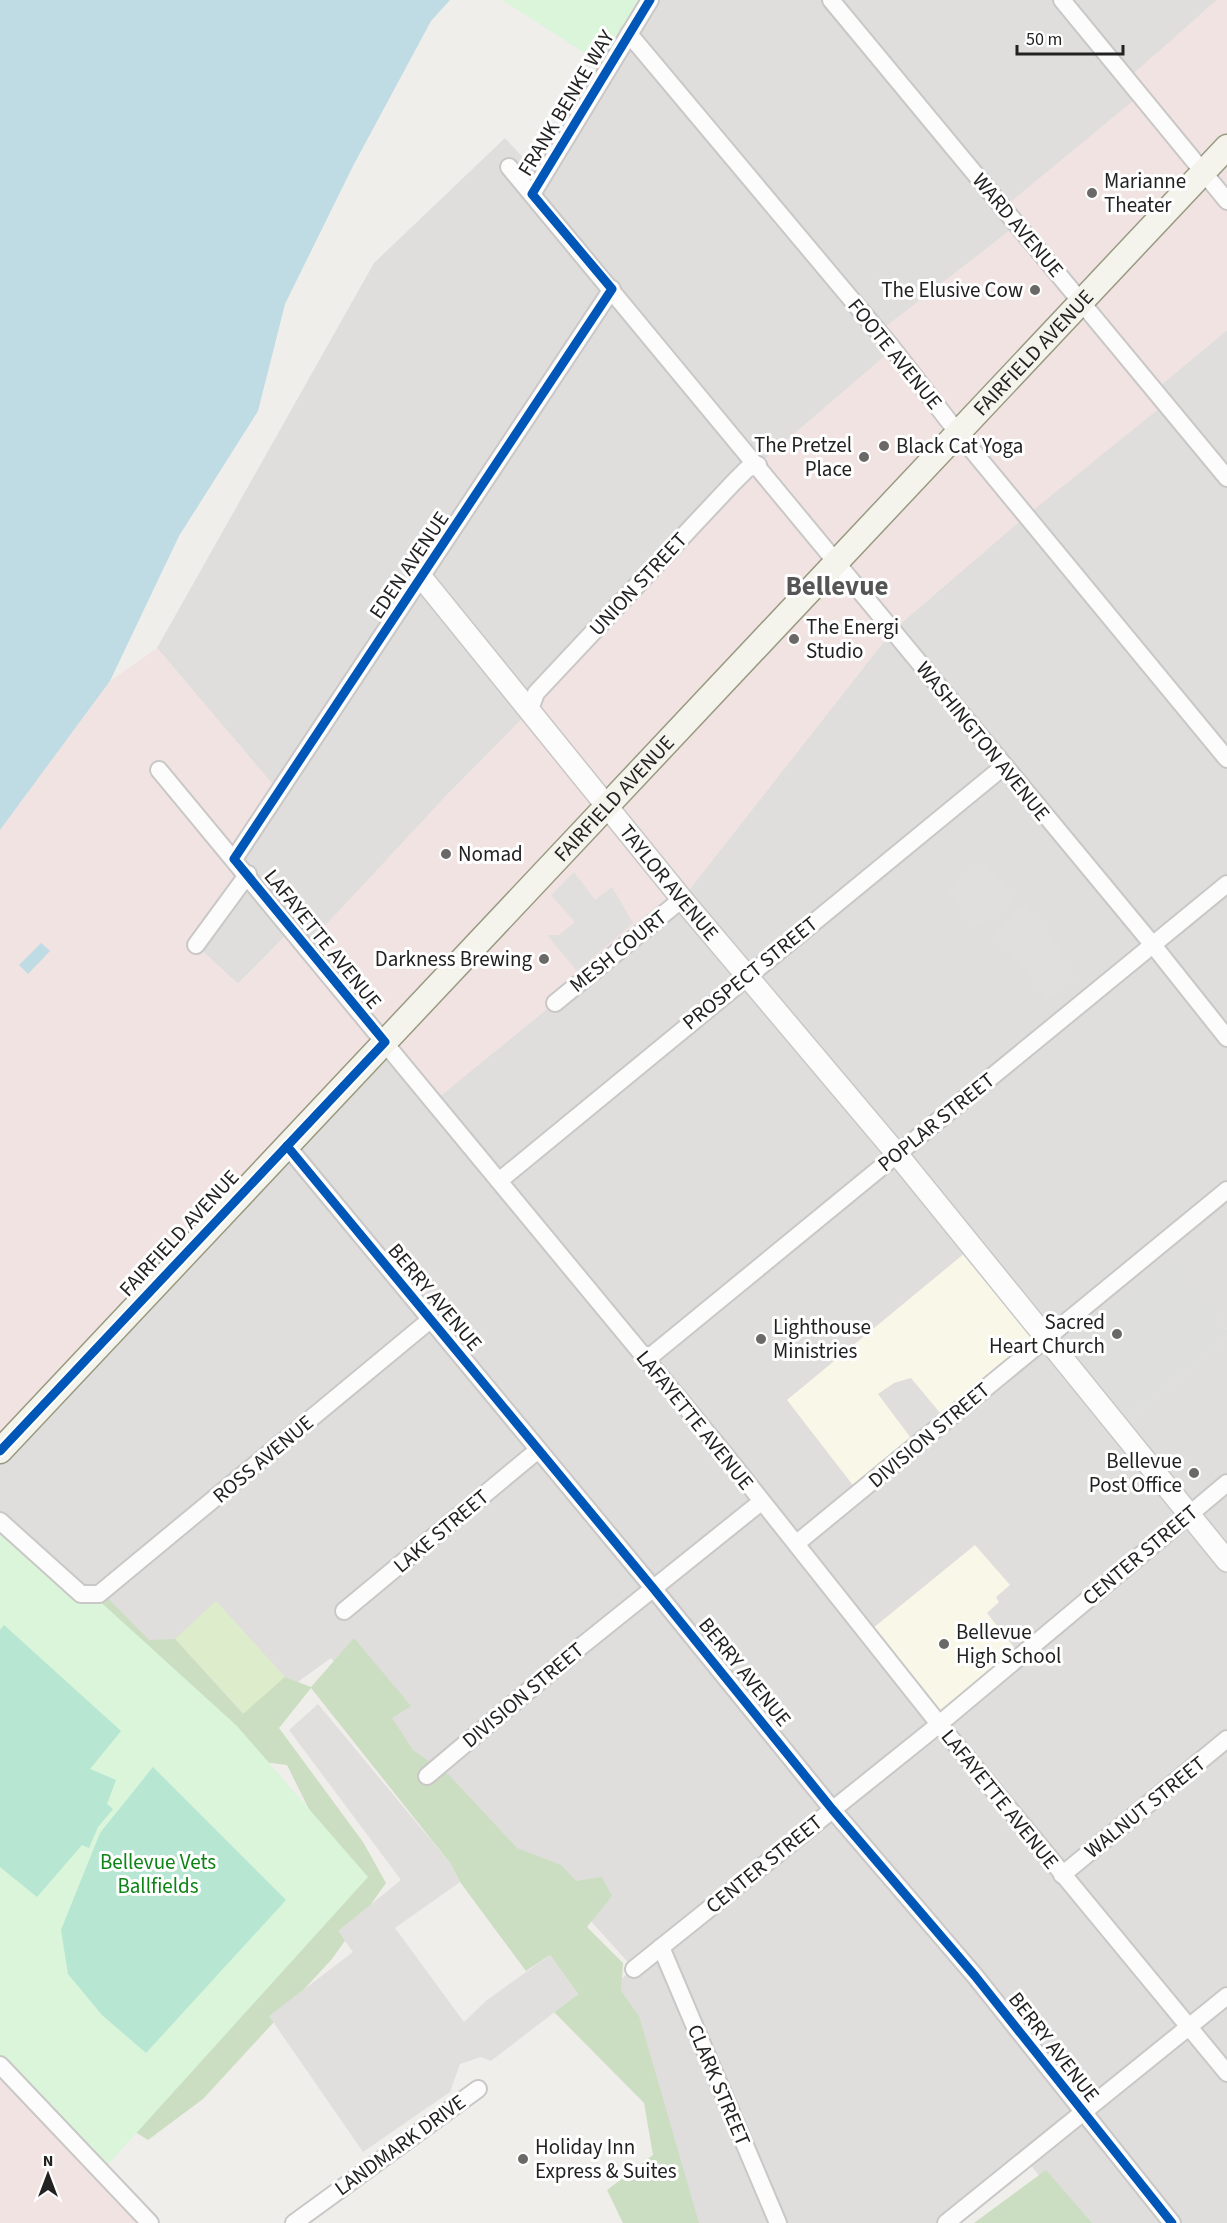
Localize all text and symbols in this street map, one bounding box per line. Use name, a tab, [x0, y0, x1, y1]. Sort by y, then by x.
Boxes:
scale bar	[1017, 18, 1124, 56]
street label: FRANK BENKE WAY	[510, 23, 622, 182]
text: 50 m	[1026, 27, 1062, 52]
street label: WARD AVENUE	[965, 166, 1071, 284]
place label: Marianne Theater	[1104, 166, 1186, 220]
marker: Marianne Theater	[1085, 186, 1099, 200]
place label: The Elusive Cow	[881, 275, 1023, 305]
street label: FAIRFIELD AVENUE	[966, 283, 1101, 423]
marker: The Elusive Cow	[1028, 283, 1042, 297]
street label: FOOTE AVENUE	[841, 292, 949, 416]
place label: The Pretzel Place	[754, 430, 852, 484]
place label: Black Cat Yoga	[896, 431, 1023, 461]
marker: Black Cat Yoga	[877, 439, 891, 453]
marker: The Pretzel Place	[857, 450, 871, 464]
street label: EDEN AVENUE	[362, 505, 456, 625]
street label: UNION STREET	[582, 526, 694, 642]
district label: Bellevue	[785, 567, 889, 606]
place label: The Energi Studio	[806, 612, 899, 666]
marker: The Energi Studio	[787, 632, 801, 646]
street label: WASHINGTON AVENUE	[909, 655, 1057, 827]
street label: FAIRFIELD AVENUE	[547, 728, 681, 868]
street label: TAYLOR AVENUE	[612, 818, 726, 947]
place label: Nomad	[458, 839, 523, 869]
marker: Nomad	[439, 847, 453, 861]
street label: LAFAYETTE AVENUE	[257, 863, 389, 1015]
street label: MESH COURT	[563, 902, 673, 1000]
street label: PROSPECT STREET	[676, 909, 824, 1037]
place label: Darkness Brewing	[375, 944, 532, 974]
marker: Darkness Brewing	[537, 952, 551, 966]
street label: POPLAR STREET	[871, 1065, 1001, 1179]
street label: FAIRFIELD AVENUE	[112, 1163, 246, 1303]
street label: BERRY AVENUE	[381, 1237, 489, 1357]
place label: Sacred Heart Church	[989, 1307, 1105, 1361]
place label: Lighthouse Ministries	[773, 1312, 871, 1366]
marker: Sacred Heart Church	[1110, 1327, 1124, 1341]
marker: Lighthouse Ministries	[754, 1332, 768, 1346]
street label: LAFAYETTE AVENUE	[629, 1344, 761, 1496]
street label: DIVISION STREET	[862, 1375, 996, 1495]
street label: ROSS AVENUE	[206, 1408, 320, 1510]
place label: Bellevue Post Office	[1089, 1446, 1182, 1500]
marker: Bellevue Post Office	[1187, 1466, 1201, 1480]
street label: LAKE STREET	[387, 1482, 495, 1580]
street label: CENTER STREET	[1076, 1498, 1204, 1612]
street label: BERRY AVENUE	[692, 1611, 798, 1733]
place label: Bellevue High School	[956, 1617, 1061, 1671]
street label: DIVISION STREET	[456, 1635, 590, 1755]
marker: Bellevue High School	[937, 1637, 951, 1651]
street label: LAFAYETTE AVENUE	[934, 1723, 1066, 1875]
street label: WALNUT STREET	[1078, 1749, 1212, 1865]
street label: CENTER STREET	[699, 1807, 829, 1921]
park label: Bellevue Vets Ballfields	[100, 1847, 216, 1901]
street label: BERRY AVENUE	[1001, 1985, 1107, 2109]
street label: CLARK STREET	[680, 2020, 758, 2150]
street label: LANDMARK DRIVE	[328, 2087, 472, 2203]
place label: Holiday Inn Express & Suites	[535, 2132, 677, 2186]
north arrow	[18, 2145, 78, 2205]
text: N	[43, 2150, 53, 2172]
marker: Holiday Inn Express & Suites	[516, 2152, 530, 2166]

